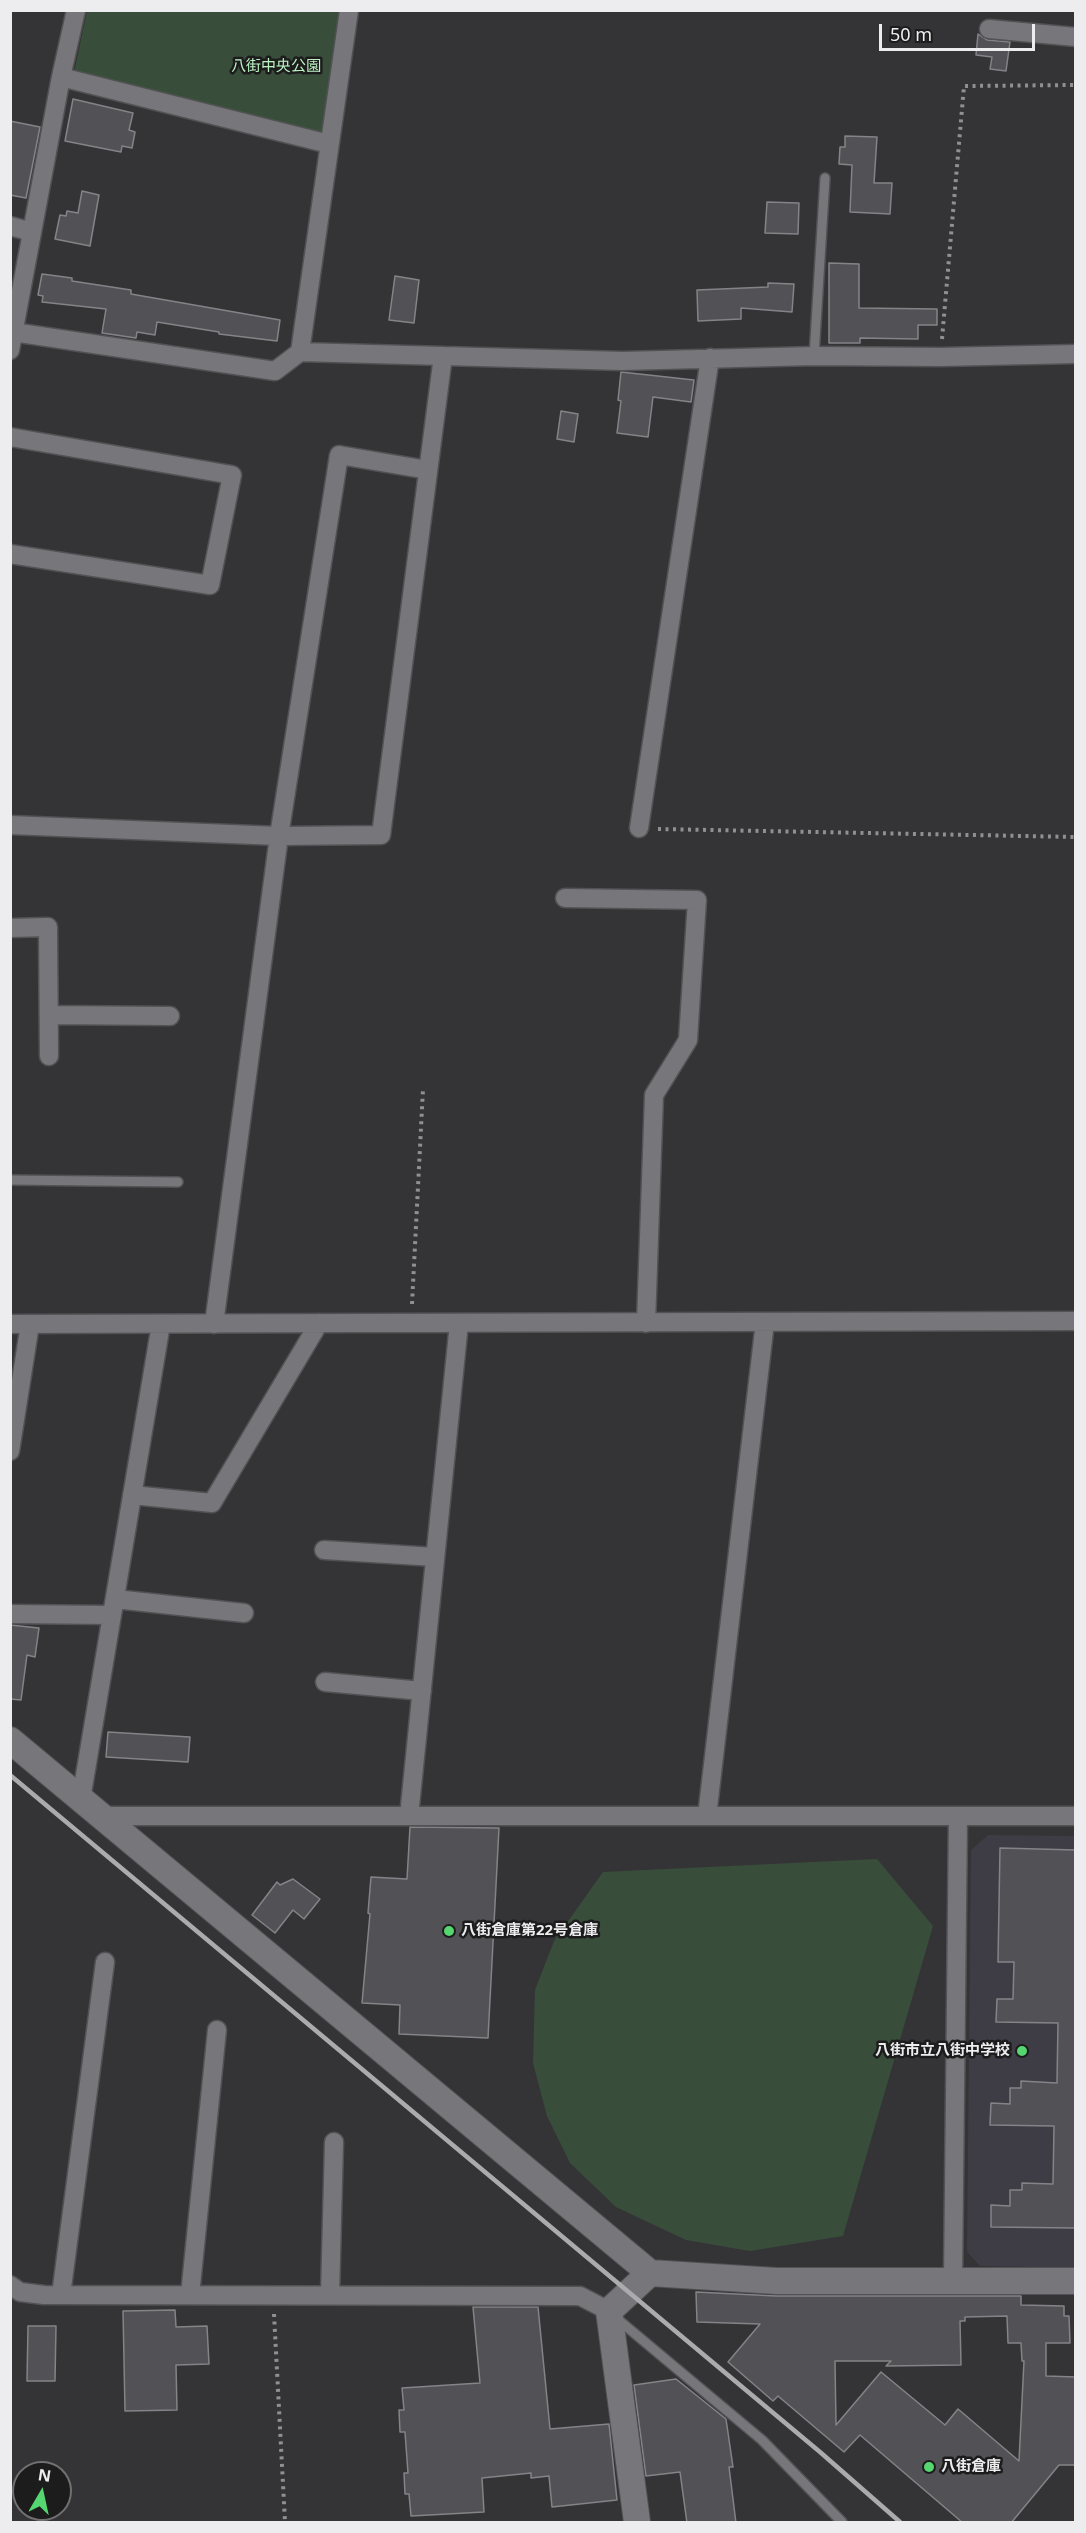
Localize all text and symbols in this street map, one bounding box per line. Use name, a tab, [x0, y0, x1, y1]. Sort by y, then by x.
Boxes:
scale bar	[882, 12, 1038, 50]
text: 50 m	[890, 22, 932, 46]
park label: 八街中央公園	[231, 58, 321, 76]
place label: 八街倉庫第22号倉庫	[461, 1922, 598, 1940]
marker: 八街倉庫第22号倉庫	[442, 1924, 456, 1938]
place label: 八街市立八街中学校	[875, 2042, 1010, 2060]
marker: 八街市立八街中学校	[1015, 2044, 1029, 2058]
place label: 八街倉庫	[941, 2458, 1001, 2476]
marker: 八街倉庫	[922, 2460, 936, 2474]
north arrow	[12, 2461, 72, 2521]
text: N	[36, 2463, 53, 2487]

